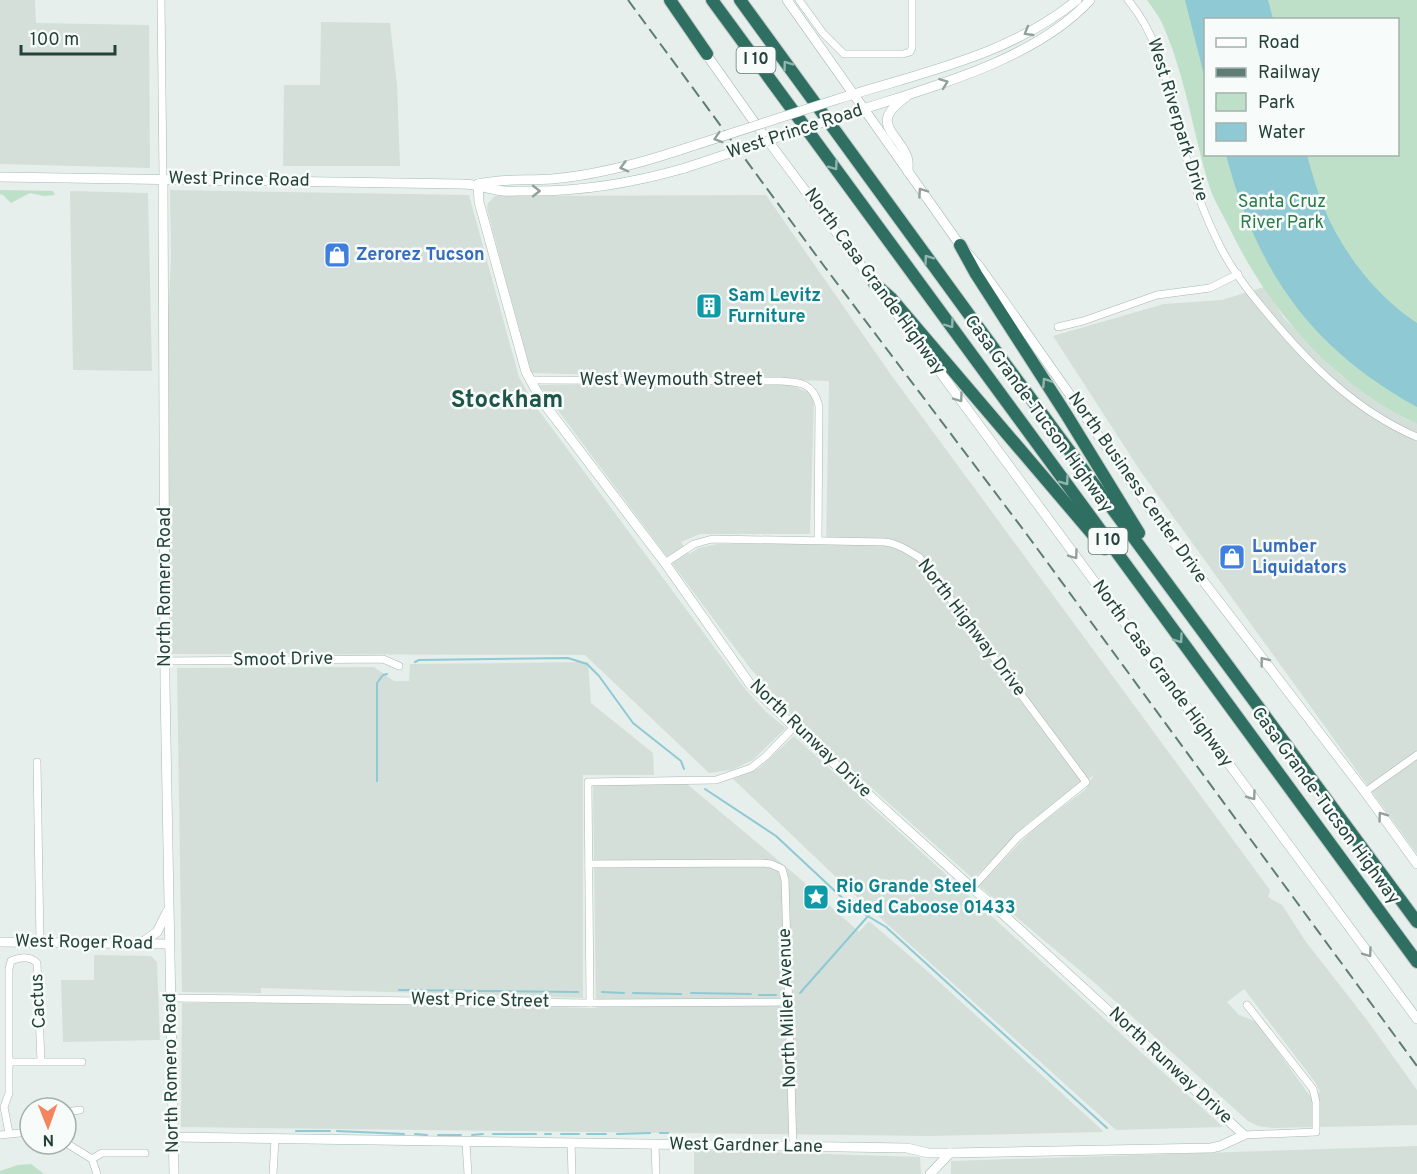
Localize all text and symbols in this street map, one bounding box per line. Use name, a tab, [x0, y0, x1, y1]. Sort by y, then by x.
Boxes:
scale bar	[21, 18, 116, 56]
legend	[1204, 18, 1399, 156]
one-way arrow	[1024, 25, 1034, 37]
text: 100 m	[30, 29, 79, 52]
text: Road	[1258, 32, 1300, 55]
street label: West Riverpark Drive	[1141, 36, 1213, 204]
road number: I 10	[736, 47, 776, 73]
one-way arrow	[783, 60, 794, 71]
text: Railway	[1258, 62, 1320, 85]
one-way arrow	[938, 77, 949, 90]
text: Park	[1258, 92, 1295, 115]
street label: West Prince Road	[724, 99, 866, 165]
text: Water	[1258, 122, 1305, 145]
one-way arrow	[713, 131, 724, 143]
one-way arrow	[619, 160, 630, 172]
one-way arrow	[827, 160, 838, 171]
street label: West Prince Road	[168, 167, 310, 193]
street label: North Casa Grande Highway	[798, 184, 950, 380]
one-way arrow	[531, 185, 540, 197]
one-way arrow	[918, 187, 929, 198]
park label: Santa Cruz River Park	[1238, 191, 1326, 235]
shop icon: Zerorez Tucson	[322, 240, 352, 270]
place label: Zerorez Tucson	[356, 244, 485, 267]
one-way arrow	[925, 254, 936, 265]
place label: Sam Levitz Furniture	[728, 285, 821, 329]
building icon: Sam Levitz Furniture	[694, 291, 724, 321]
street label: Casa Grande-Tucson Highway	[959, 311, 1117, 517]
one-way arrow	[942, 317, 953, 328]
street label: West Weymouth Street	[579, 369, 763, 392]
one-way arrow	[1041, 378, 1053, 388]
district label: Stockham	[451, 386, 563, 416]
street label: North Business Center Drive	[1062, 388, 1212, 588]
one-way arrow	[951, 391, 962, 402]
one-way arrow	[1057, 474, 1068, 485]
street label: North Romero Road	[154, 507, 177, 667]
road number: I 10	[1088, 528, 1128, 554]
place label: Lumber Liquidators	[1252, 536, 1347, 580]
shop icon: Lumber Liquidators	[1217, 542, 1247, 572]
one-way arrow	[1067, 548, 1078, 559]
street label: North Highway Drive	[912, 555, 1030, 701]
street label: North Casa Grande Highway	[1086, 576, 1238, 772]
one-way arrow	[1172, 632, 1183, 643]
street label: Smoot Drive	[233, 648, 333, 672]
one-way arrow	[1261, 657, 1272, 668]
street label: North Runway Drive	[744, 675, 876, 803]
street label: Casa Grande-Tucson Highway	[1246, 703, 1404, 909]
one-way arrow	[1245, 789, 1256, 800]
one-way arrow	[1379, 812, 1390, 823]
place label: Rio Grande Steel Sided Caboose 01433	[836, 876, 1016, 920]
place icon: Rio Grande Steel Sided Caboose 01433	[801, 882, 831, 912]
street label: North Miller Avenue	[774, 928, 802, 1088]
street label: West Roger Road	[15, 930, 153, 956]
one-way arrow	[1361, 946, 1372, 957]
street label: Cactus	[26, 973, 52, 1029]
street label: West Price Street	[410, 988, 550, 1014]
street label: North Romero Road	[159, 993, 185, 1153]
street label: North Runway Drive	[1103, 1003, 1237, 1129]
north arrow	[18, 1096, 78, 1156]
text: N	[42, 1129, 54, 1149]
street label: West Gardner Lane	[669, 1133, 823, 1159]

